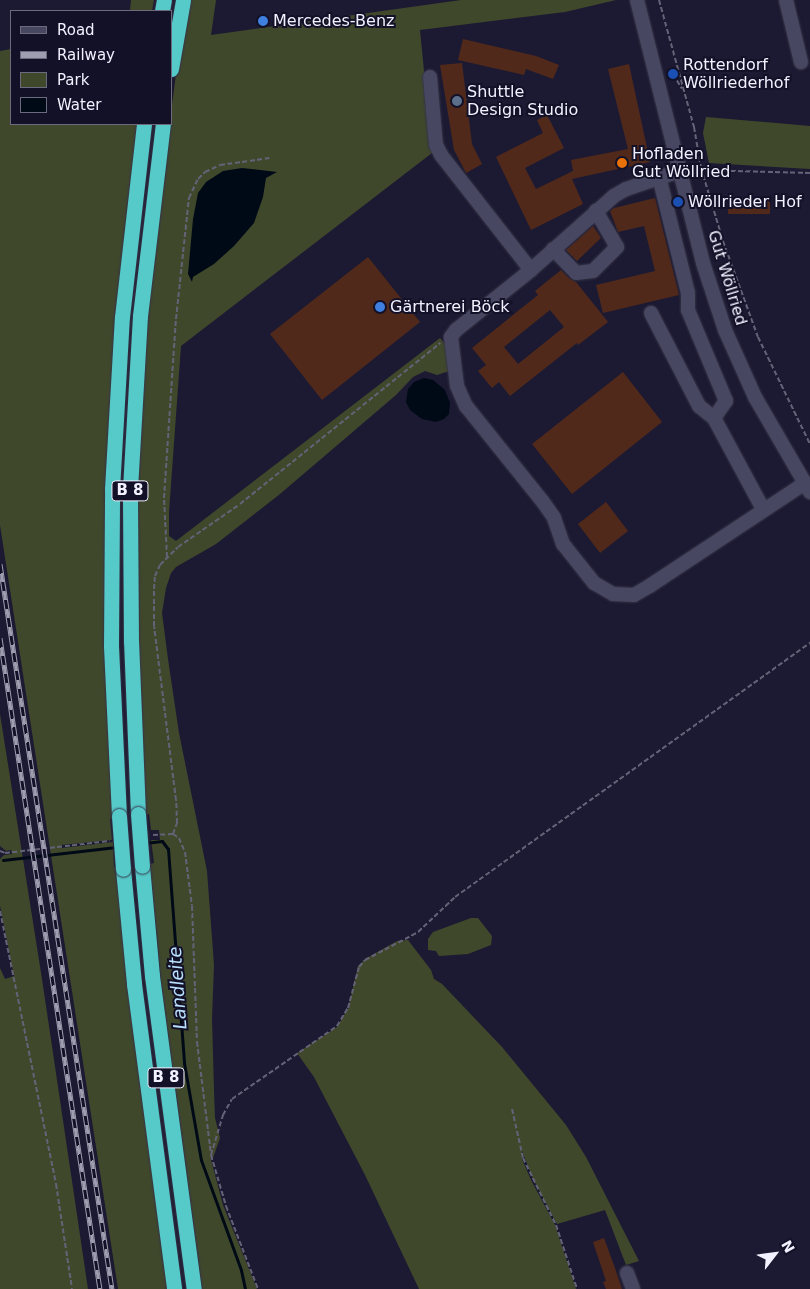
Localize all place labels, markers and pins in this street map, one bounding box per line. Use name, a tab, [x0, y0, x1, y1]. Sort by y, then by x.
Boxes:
place label: Mercedes-Benz	[273, 11, 394, 31]
marker: Mercedes-Benz	[257, 15, 269, 27]
place label: Rottendorf Wöllriederhof	[683, 55, 789, 93]
marker: Rottendorf Wöllriederhof	[667, 68, 679, 80]
place label: Shuttle Design Studio	[467, 82, 578, 120]
marker: Shuttle Design Studio	[451, 95, 463, 107]
place label: Hofladen Gut Wöllried	[632, 144, 730, 182]
marker: Hofladen Gut Wöllried	[616, 157, 628, 169]
place label: Wöllrieder Hof	[688, 192, 802, 212]
marker: Wöllrieder Hof	[672, 196, 684, 208]
place label: Gärtnerei Böck	[390, 297, 509, 317]
marker: Gärtnerei Böck	[374, 301, 386, 313]

